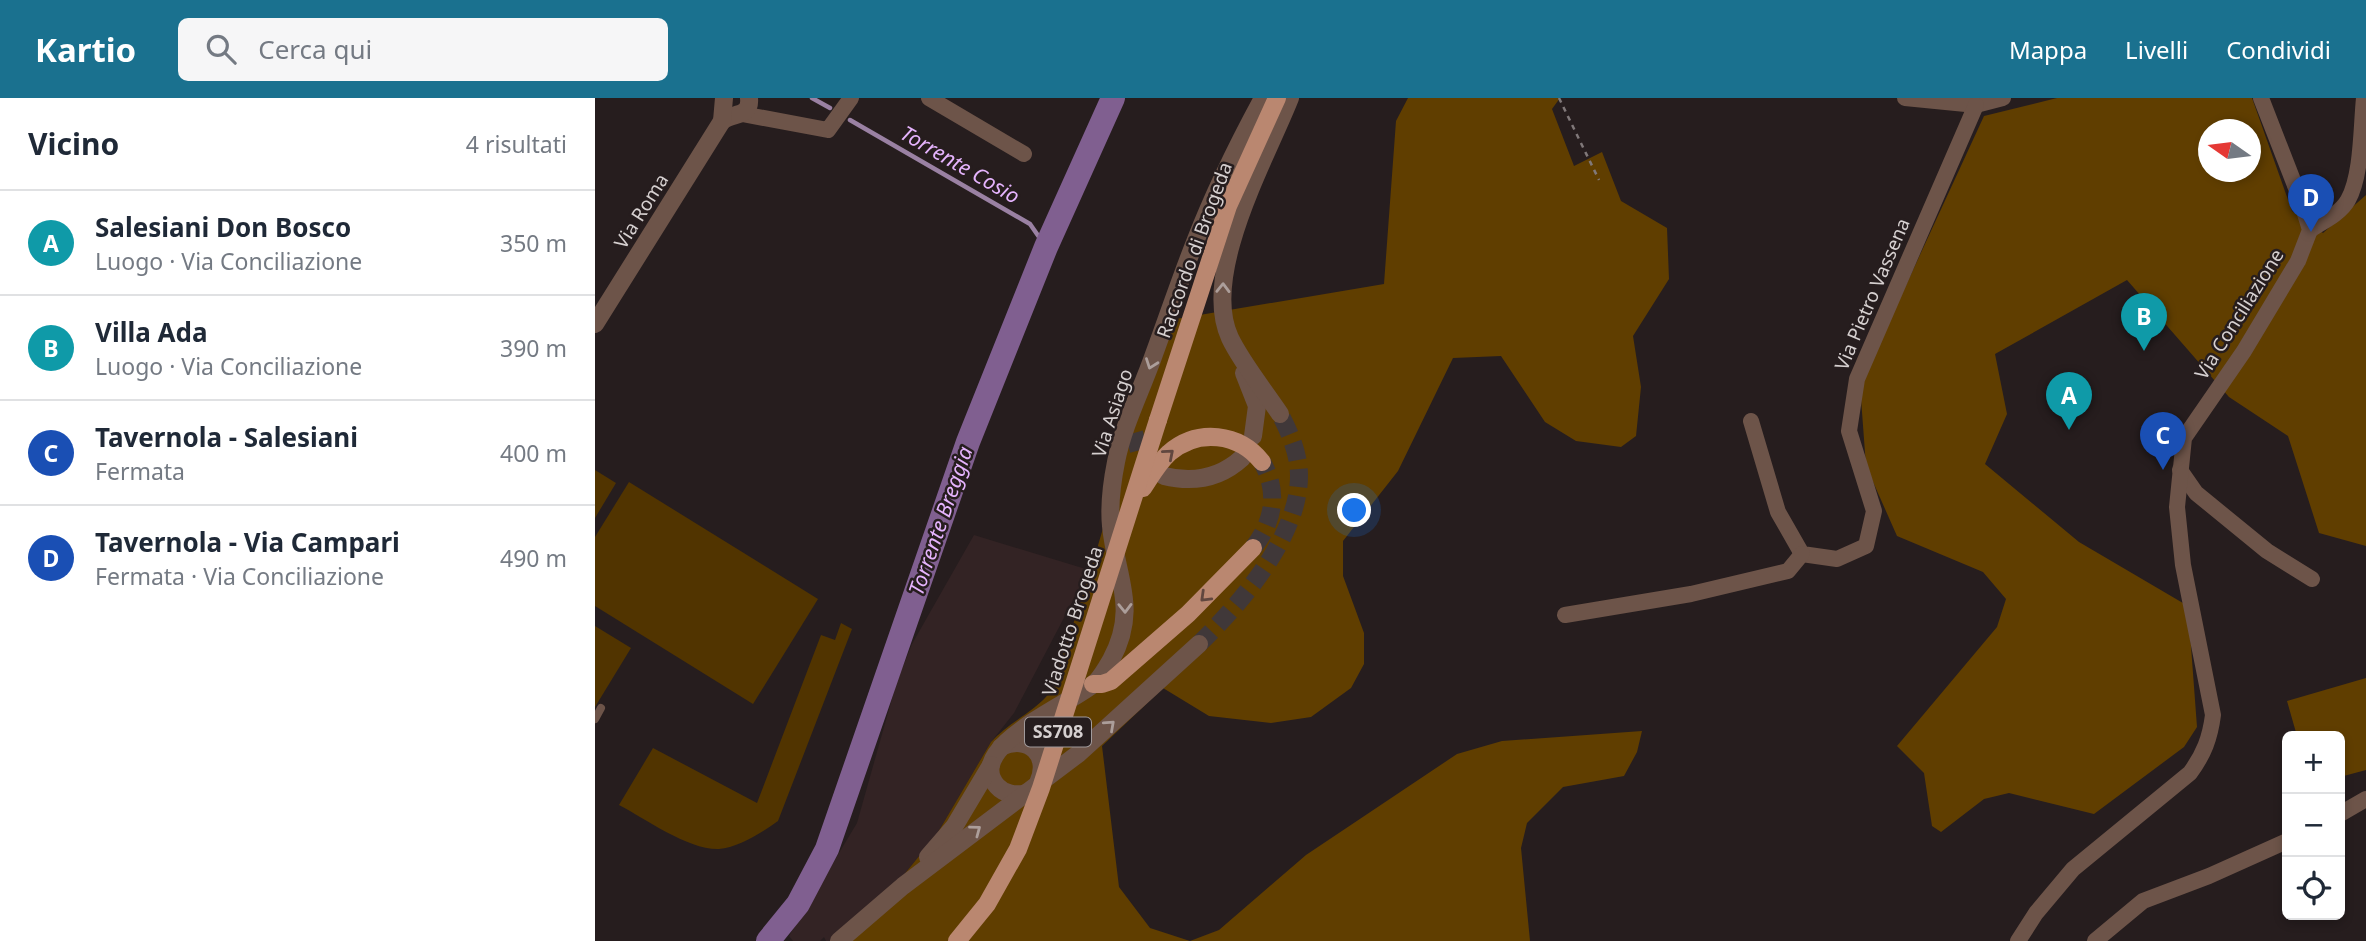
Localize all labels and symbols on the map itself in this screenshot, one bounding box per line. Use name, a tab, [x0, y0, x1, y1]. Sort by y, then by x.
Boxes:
water label: Torrente Cosio	[896, 119, 1025, 210]
north arrow	[2198, 119, 2261, 182]
street label: Raccordo di Brogeda	[1150, 158, 1238, 342]
street label: Via Roma	[608, 169, 674, 253]
pin: D	[2288, 174, 2334, 232]
street label: Via Pietro Vassena	[1828, 214, 1916, 374]
street label: Via Conciliazione	[2188, 244, 2290, 384]
one-way arrow	[1215, 282, 1231, 293]
pin: B	[2121, 293, 2167, 351]
one-way arrow	[1145, 357, 1159, 369]
street label: Via Asiago	[1085, 365, 1139, 461]
pin: A	[2046, 372, 2092, 430]
pin: C	[2140, 412, 2186, 470]
water label: Torrente Breggia	[902, 443, 979, 599]
one-way arrow	[1161, 450, 1174, 462]
your location	[1337, 493, 1371, 527]
street label: Viadotto Brogeda	[1035, 543, 1109, 699]
one-way arrow	[1201, 589, 1214, 602]
one-way arrow	[1117, 603, 1132, 614]
road number: SS708	[1025, 718, 1091, 746]
one-way arrow	[1102, 721, 1115, 733]
one-way arrow	[969, 825, 981, 838]

